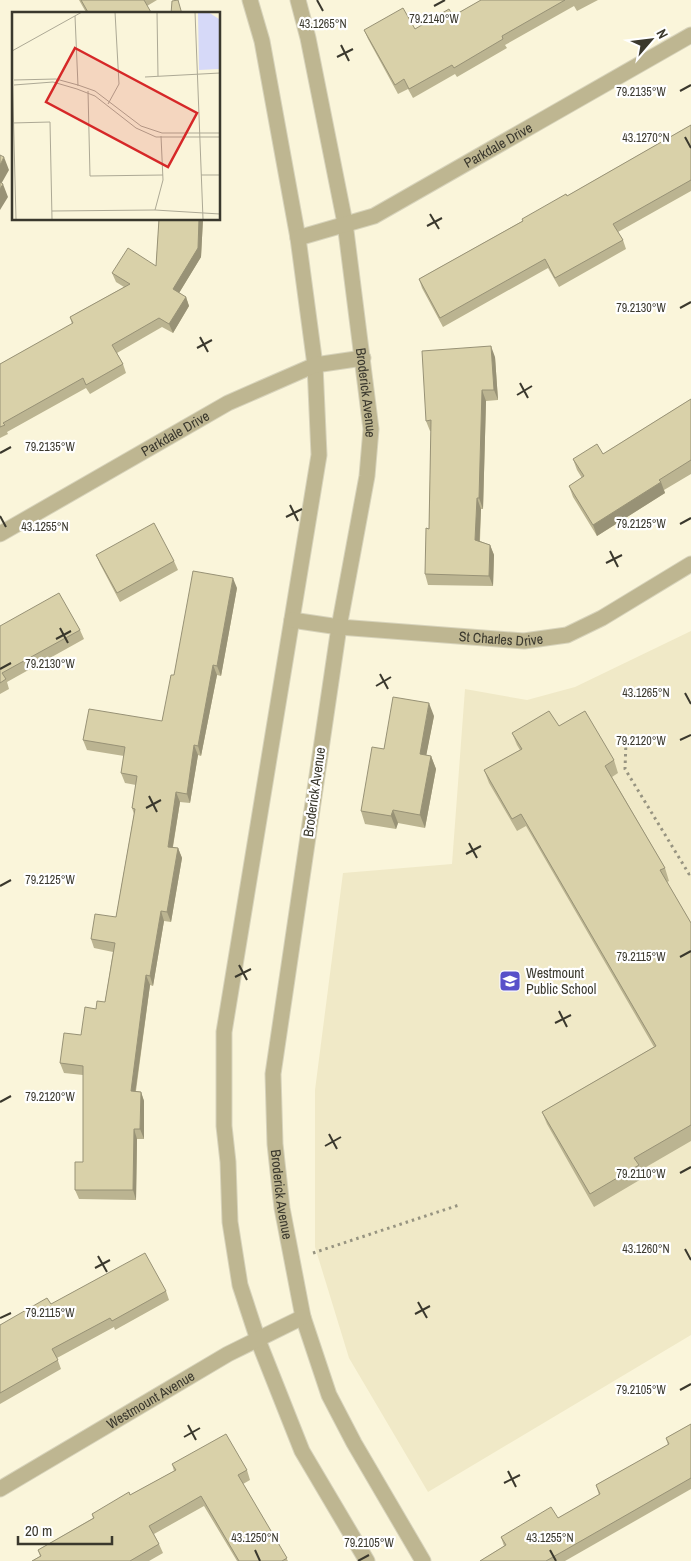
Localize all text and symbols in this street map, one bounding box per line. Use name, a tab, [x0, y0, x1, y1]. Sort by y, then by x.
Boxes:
text: 79.2140°W	[409, 11, 460, 27]
inset map	[12, 12, 220, 220]
north arrow	[626, 15, 676, 65]
text: 43.1265°N	[299, 16, 347, 32]
text: N	[653, 26, 672, 42]
text: 79.2135°W	[616, 84, 667, 100]
street label: Parkdale Drive	[461, 118, 536, 172]
text: 43.1270°N	[622, 130, 670, 146]
text: 79.2130°W	[616, 300, 667, 316]
street label: Broderick Avenue	[352, 347, 380, 438]
street label: Parkdale Drive	[138, 407, 213, 460]
text: 79.2135°W	[25, 439, 76, 455]
text: 79.2125°W	[616, 516, 667, 532]
text: 43.1255°N	[21, 519, 69, 535]
street label: St Charles Drive	[458, 627, 544, 650]
text: 79.2130°W	[25, 656, 76, 672]
text: 43.1265°N	[622, 685, 670, 701]
text: 79.2120°W	[616, 733, 667, 749]
street label: Broderick Avenue	[299, 746, 329, 838]
text: 79.2125°W	[25, 872, 76, 888]
text: 79.2115°W	[617, 949, 666, 965]
place label: Westmount Public School	[526, 964, 596, 998]
school or university icon: Westmount Public School	[498, 969, 522, 993]
text: 79.2120°W	[25, 1089, 76, 1105]
street label: Broderick Avenue	[267, 1149, 297, 1241]
text: 79.2110°W	[617, 1166, 666, 1182]
text: 43.1260°N	[622, 1241, 670, 1257]
text: 79.2115°W	[26, 1305, 75, 1321]
street label: Westmount Avenue	[103, 1367, 198, 1433]
text: 79.2105°W	[616, 1382, 667, 1398]
scale bar	[18, 1514, 111, 1546]
text: 20 m	[25, 1520, 52, 1541]
text: 43.1250°N	[231, 1530, 279, 1546]
text: 43.1255°N	[526, 1530, 574, 1546]
text: 79.2105°W	[344, 1535, 395, 1551]

